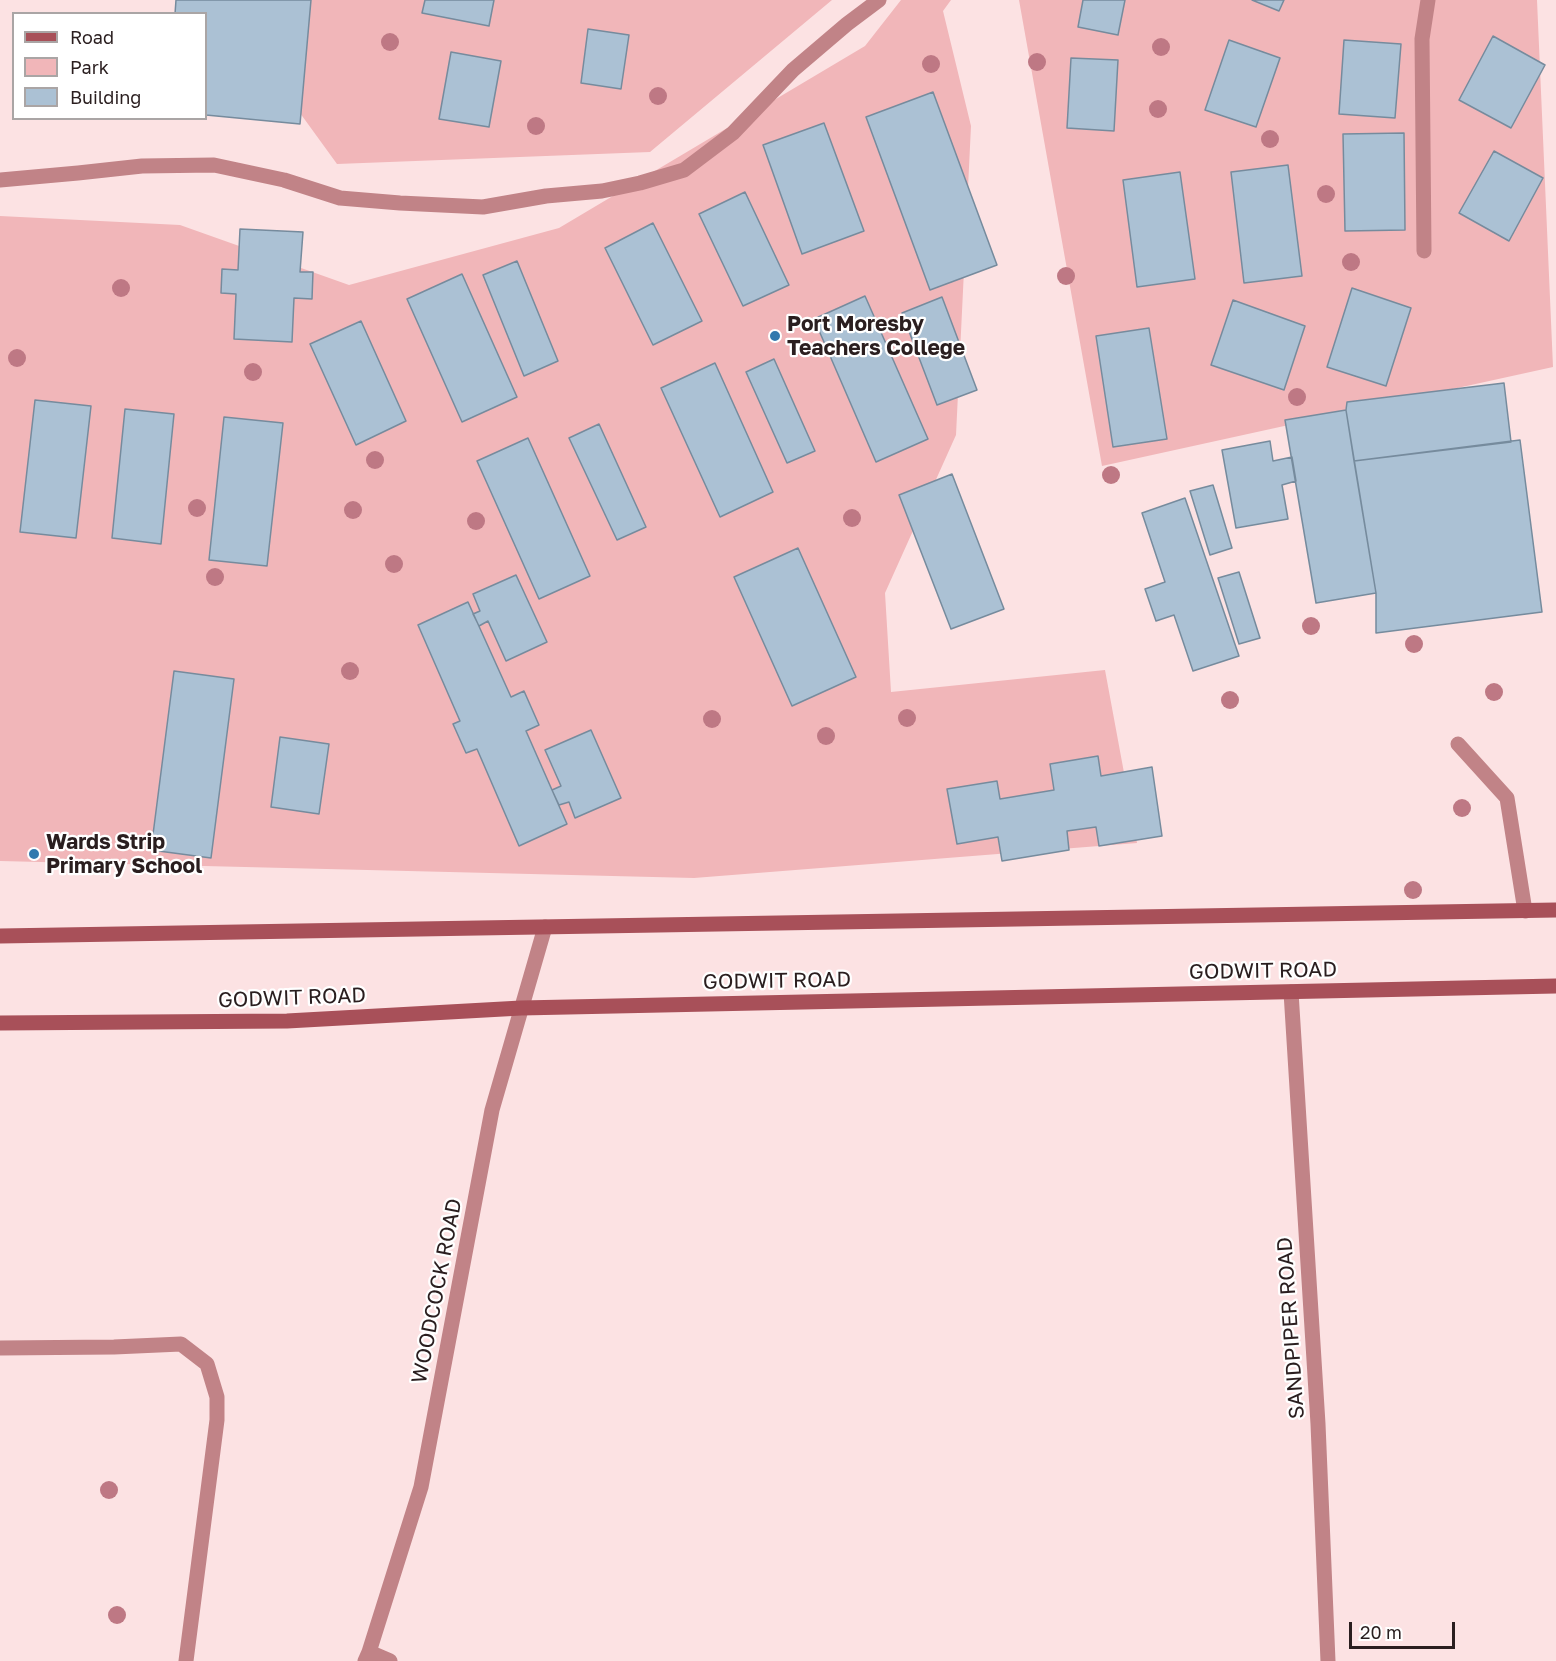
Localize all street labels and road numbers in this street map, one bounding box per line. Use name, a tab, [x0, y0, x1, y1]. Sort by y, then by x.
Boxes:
street label: GODWIT ROAD	[1189, 957, 1337, 985]
street label: GODWIT ROAD	[703, 967, 851, 995]
street label: GODWIT ROAD	[218, 983, 366, 1013]
street label: WOODCOCK ROAD	[407, 1196, 467, 1386]
street label: SANDPIPER ROAD	[1272, 1236, 1310, 1420]

